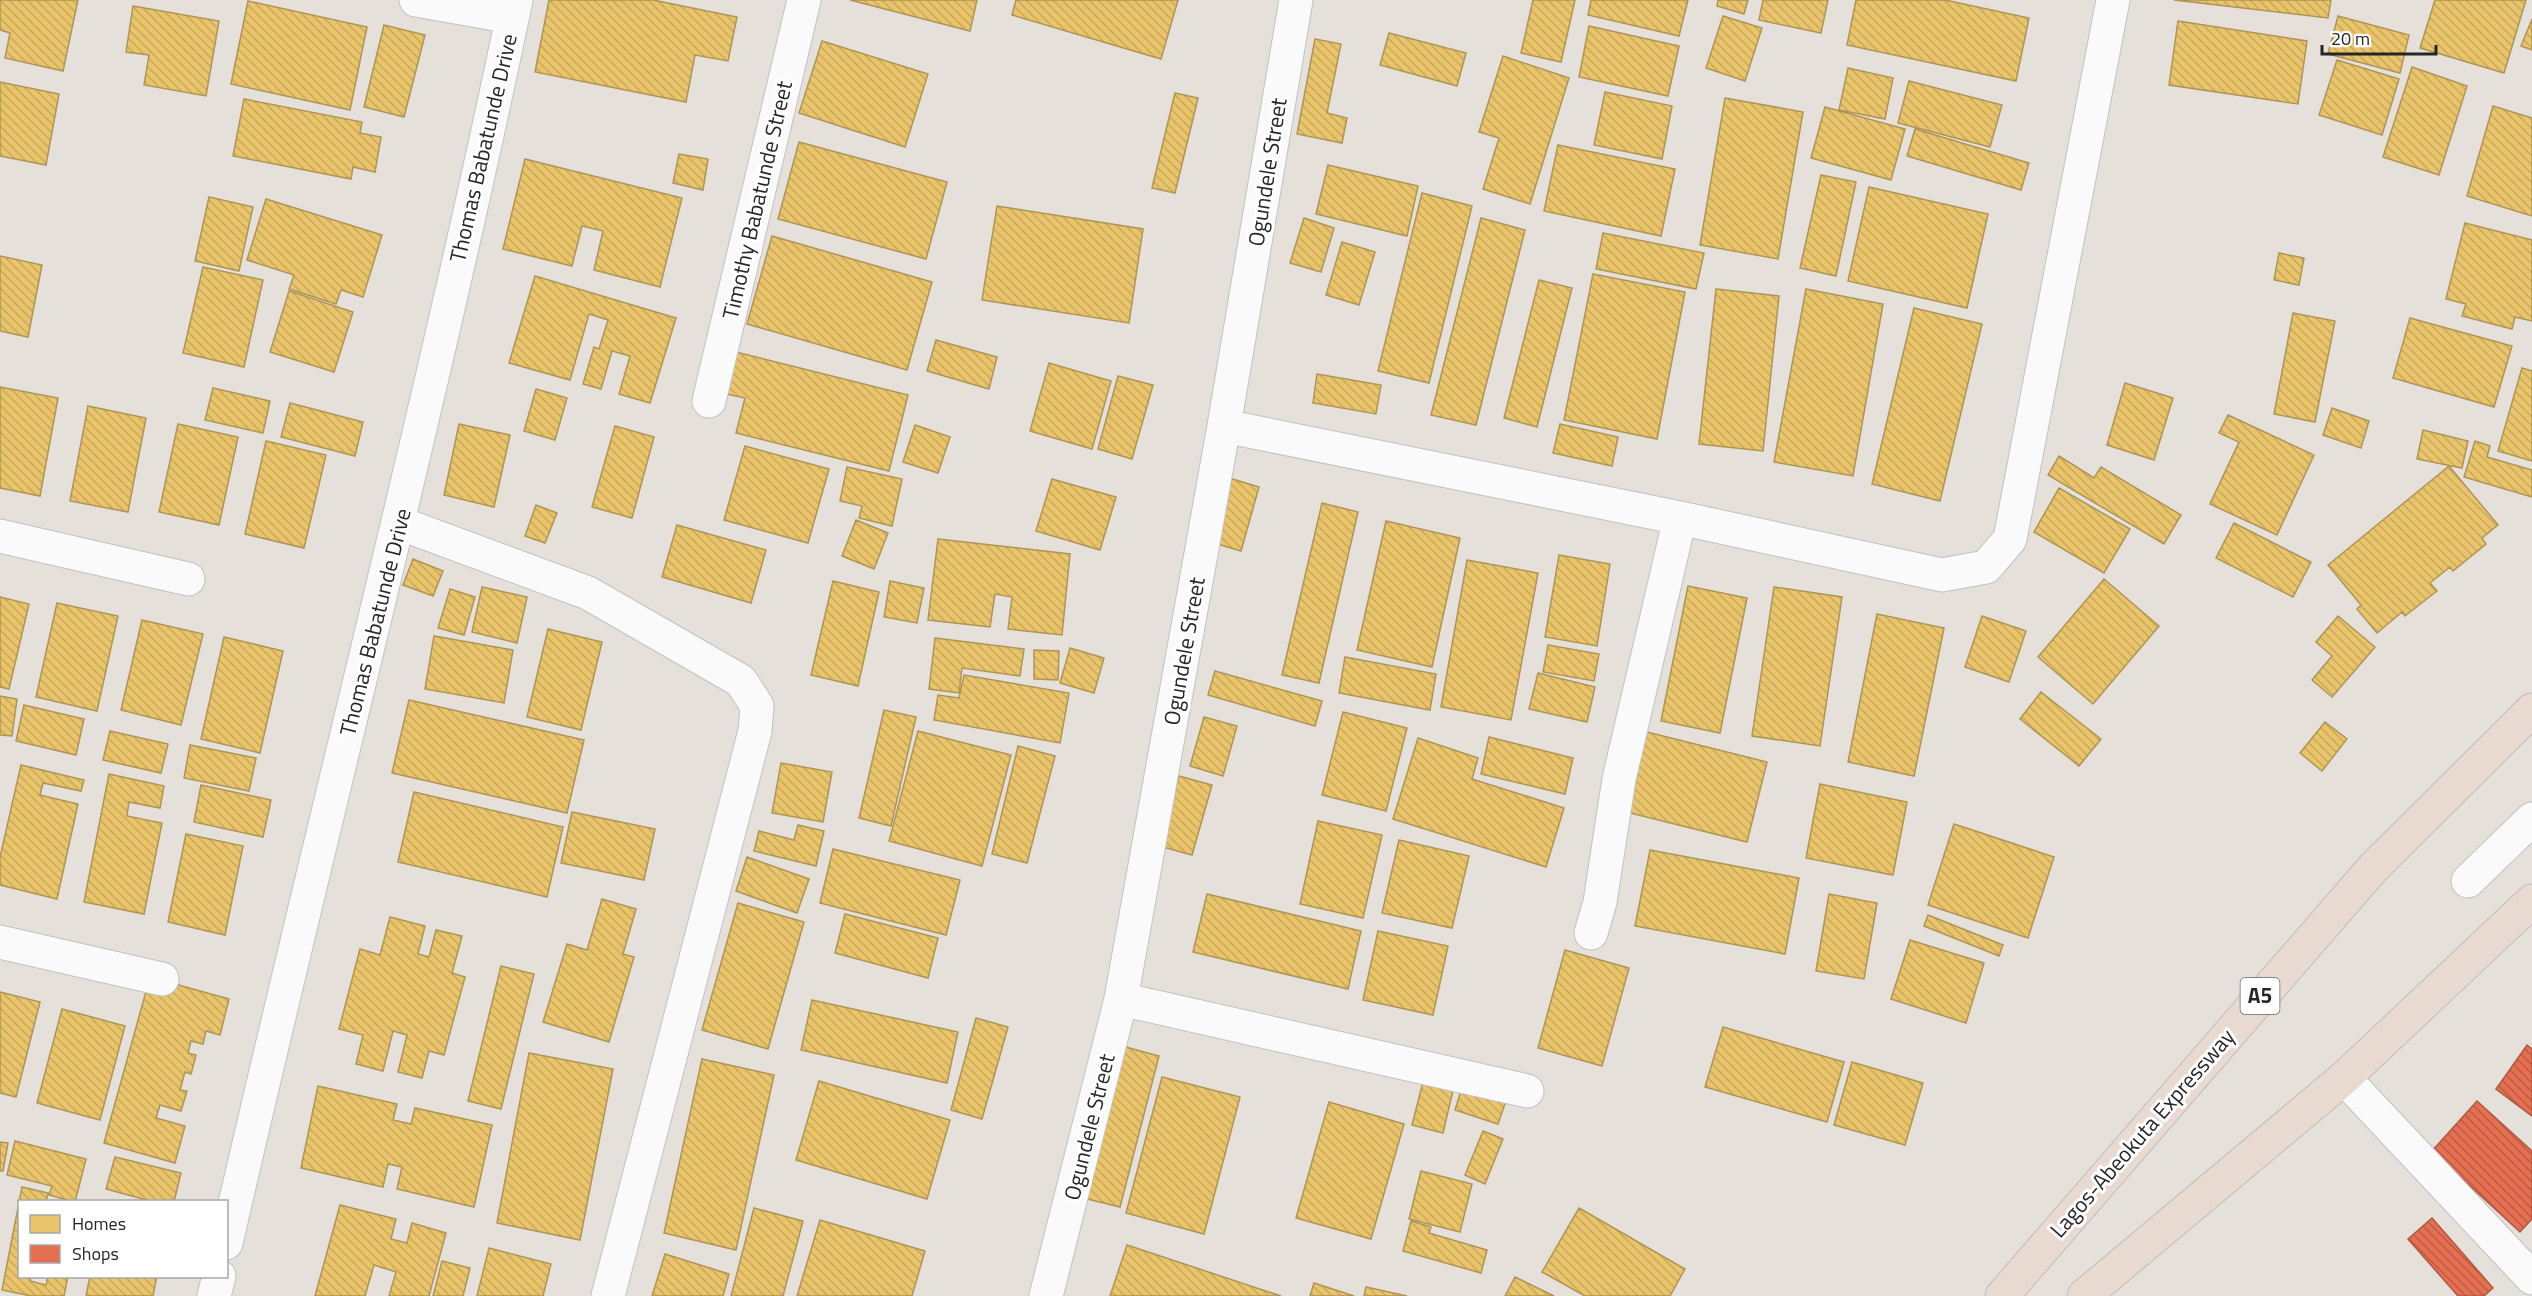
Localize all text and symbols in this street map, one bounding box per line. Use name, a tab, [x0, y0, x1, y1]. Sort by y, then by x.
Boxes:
scale bar	[2322, 18, 2436, 56]
text: 20 m	[2331, 25, 2370, 52]
street label: Thomas Babatunde Drive	[440, 30, 526, 266]
street label: Timothy Babatunde Street	[713, 77, 801, 323]
street label: Ogundele Street	[1238, 95, 1296, 249]
street label: Thomas Babatunde Drive	[330, 505, 420, 739]
street label: Ogundele Street	[1154, 574, 1214, 728]
road number: A5	[2240, 978, 2280, 1014]
street label: Lagos-Abeokuta Expressway	[2041, 1020, 2243, 1245]
street label: Ogundele Street	[1054, 1050, 1124, 1204]
legend	[18, 1200, 228, 1278]
text: Homes	[72, 1210, 126, 1237]
text: Shops	[72, 1240, 119, 1267]

